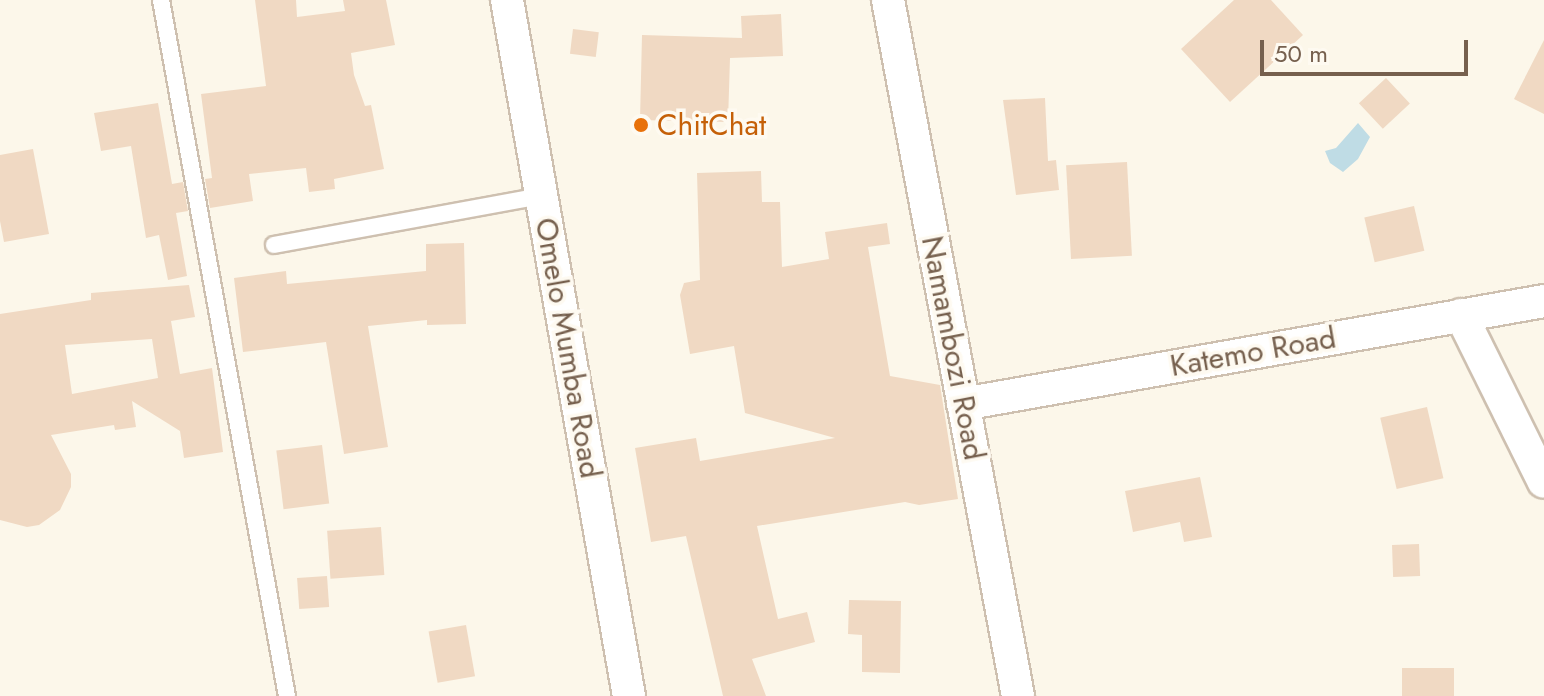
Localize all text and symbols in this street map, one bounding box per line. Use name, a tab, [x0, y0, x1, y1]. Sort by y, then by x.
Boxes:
scale bar	[1264, 24, 1472, 74]
text: 50 m	[1274, 36, 1328, 71]
place label: ChitChat	[657, 107, 766, 143]
marker: ChitChat	[632, 116, 650, 134]
street label: Omelo Mumba Road	[527, 215, 609, 481]
street label: Namambozi Road	[914, 233, 992, 463]
street label: Katemo Road	[1167, 320, 1339, 384]

